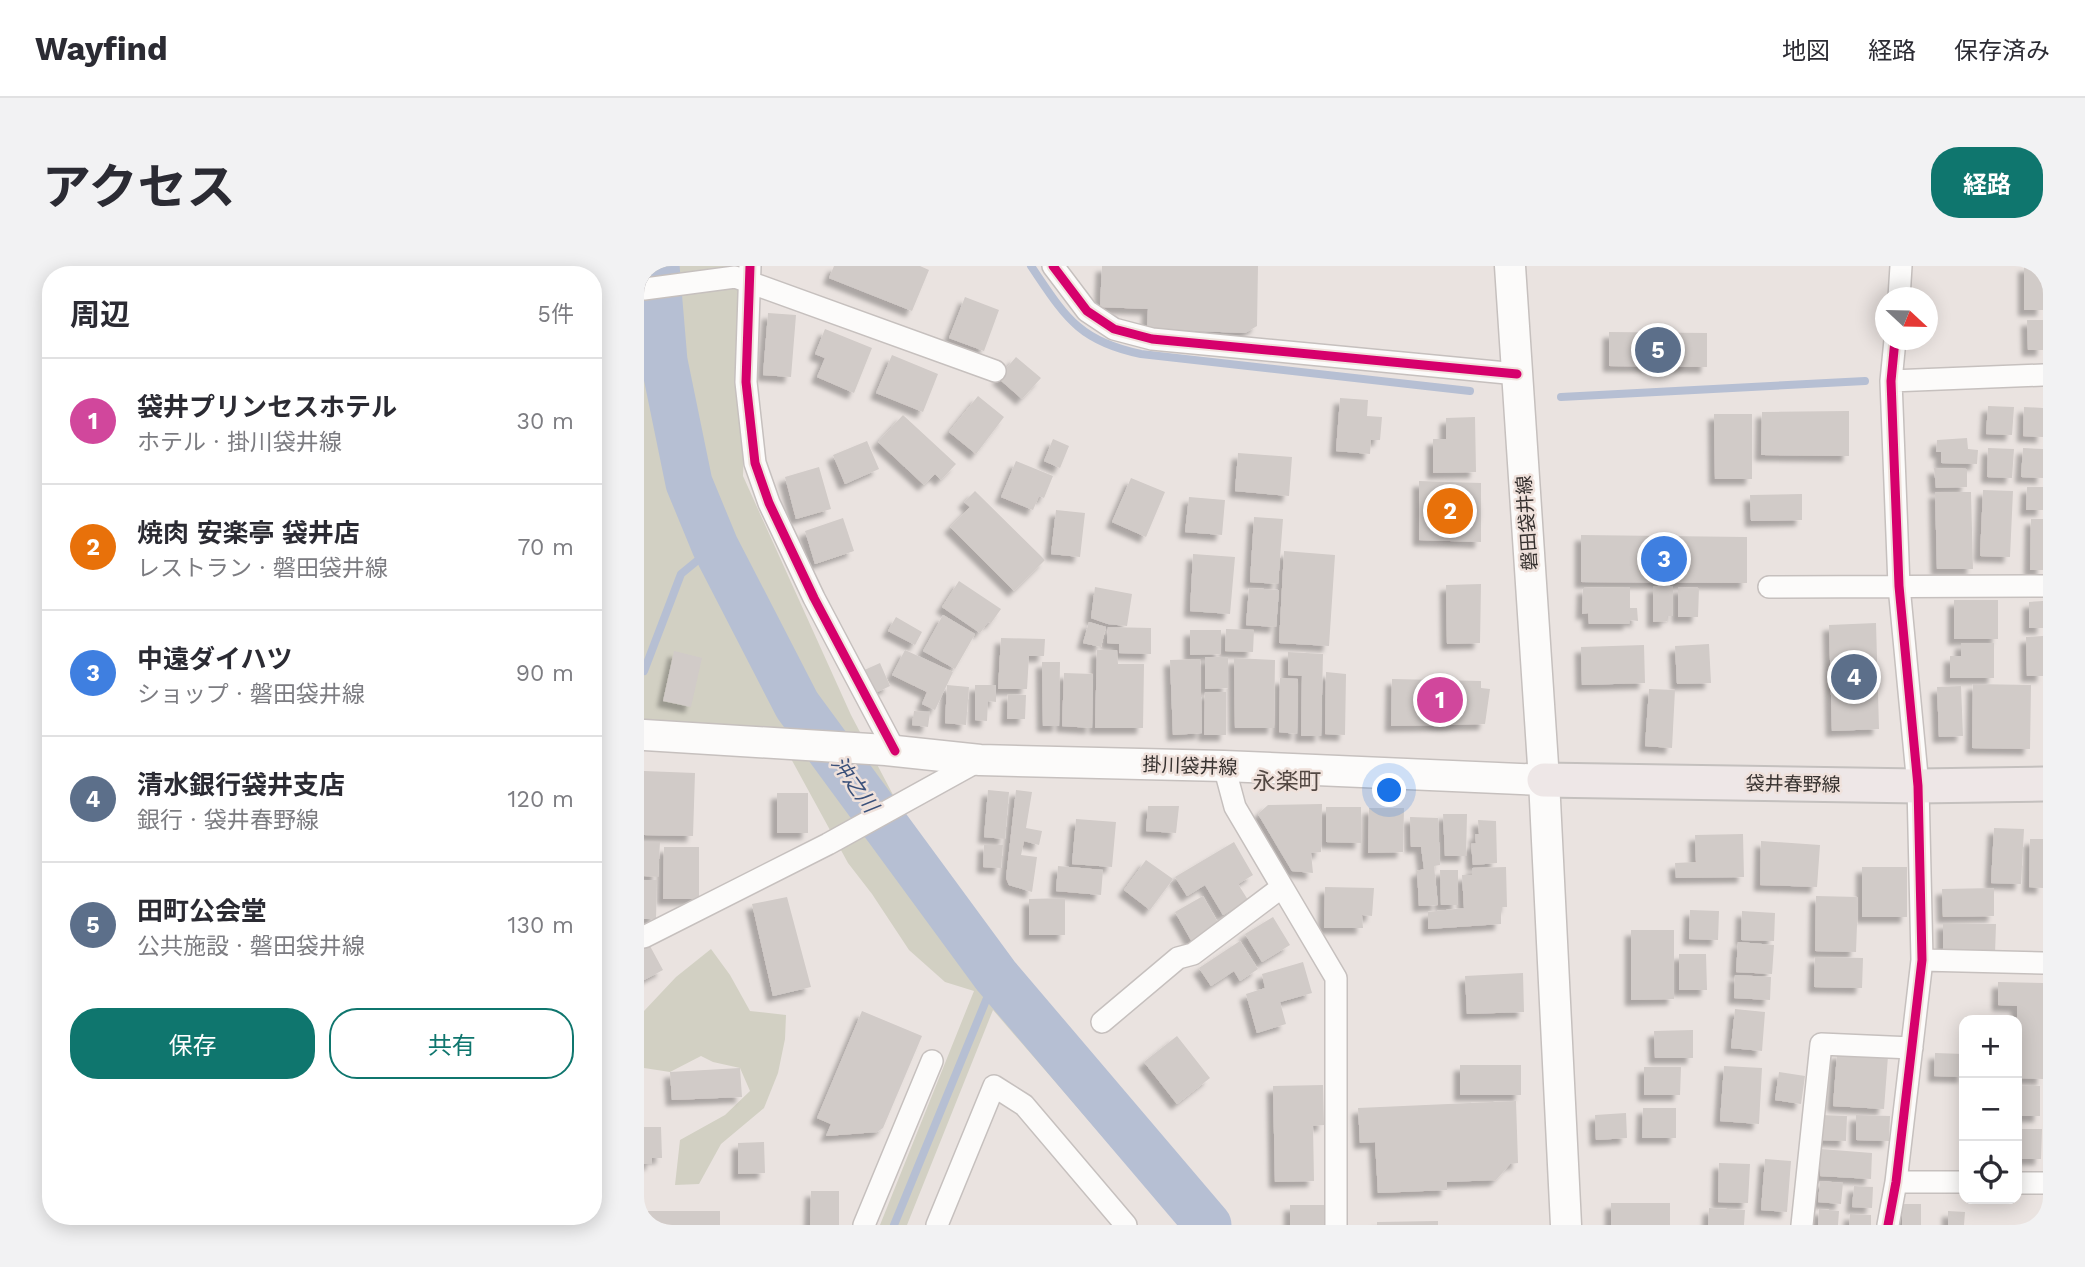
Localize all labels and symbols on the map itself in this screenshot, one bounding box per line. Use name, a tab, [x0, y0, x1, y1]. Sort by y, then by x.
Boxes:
north arrow	[1875, 287, 1938, 350]
pin: 5	[1635, 324, 1681, 376]
street label: 磐田袋井線	[1512, 475, 1542, 571]
pin: 2	[1427, 485, 1473, 537]
pin: 3	[1641, 533, 1687, 585]
pin: 4	[1831, 651, 1877, 703]
pin: 1	[1417, 674, 1463, 726]
water label: 沖之川	[826, 751, 885, 818]
street label: 掛川袋井線	[1142, 753, 1238, 779]
district label: 永楽町	[1253, 768, 1322, 795]
street label: 袋井春野線	[1745, 772, 1841, 796]
your location	[1372, 773, 1406, 807]

